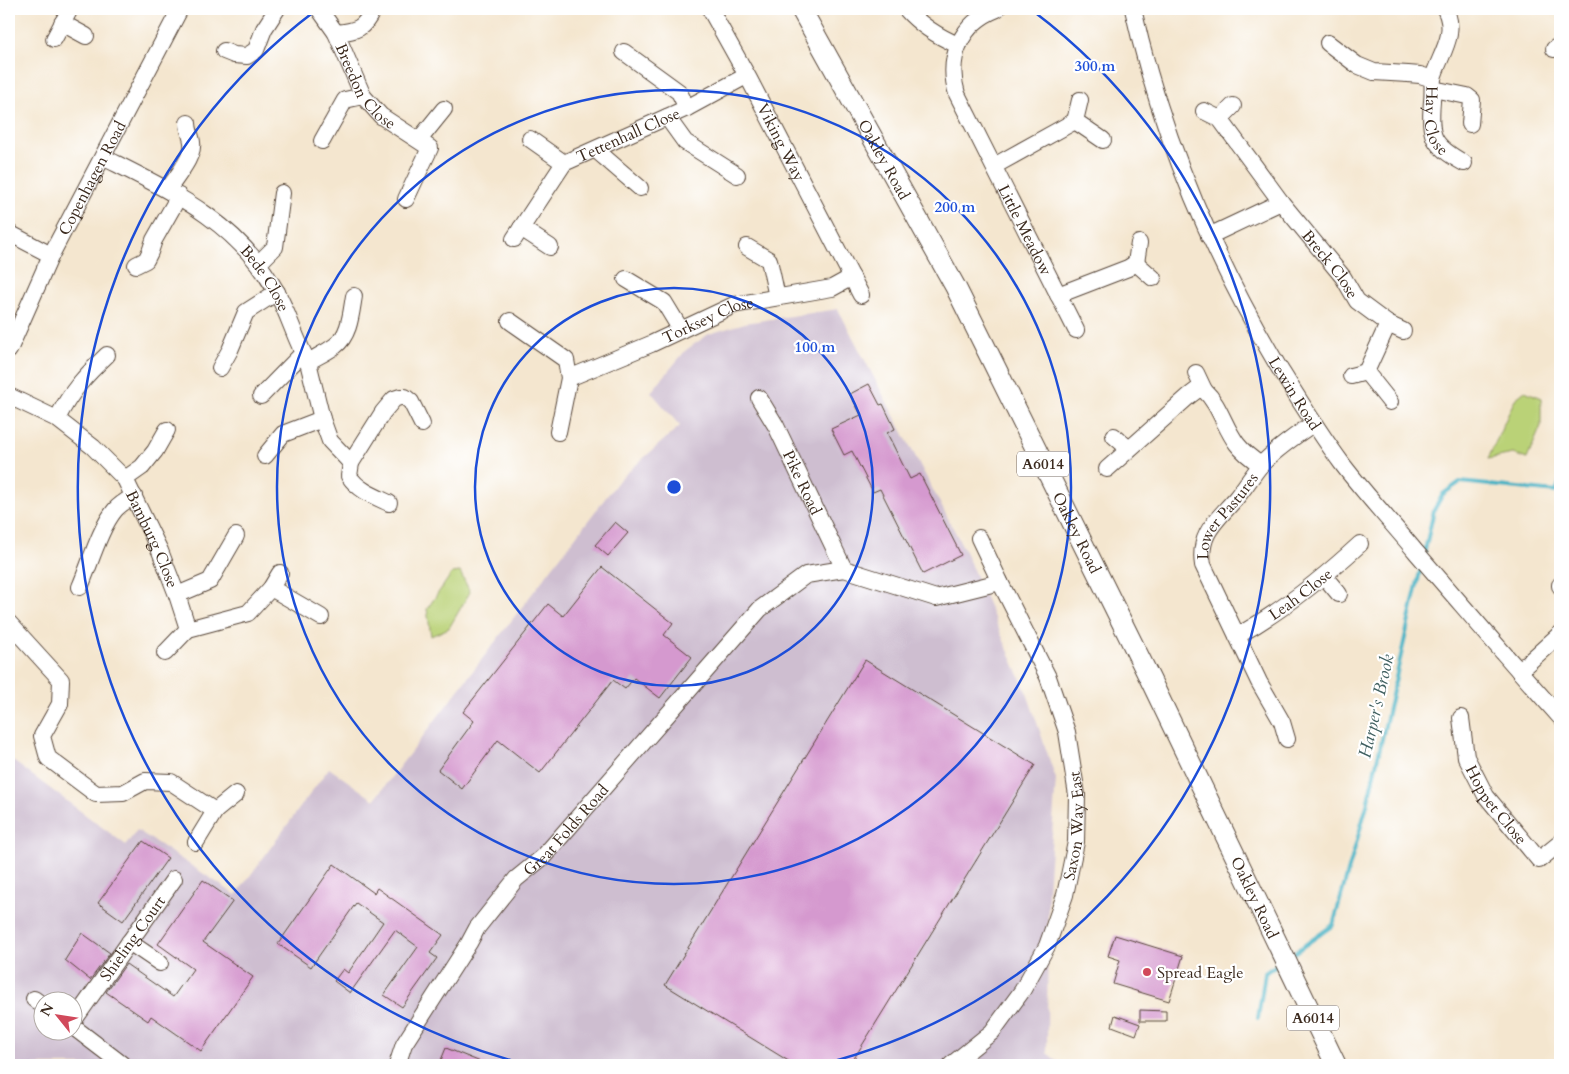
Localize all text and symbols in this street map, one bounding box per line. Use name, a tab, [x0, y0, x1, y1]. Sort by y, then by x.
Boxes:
street label: Breedon Close	[330, 40, 400, 135]
text: 300 m	[1075, 56, 1116, 76]
street label: Hay Close	[1419, 86, 1453, 161]
street label: Viking Way	[751, 100, 810, 186]
street label: Tettenhall Close	[573, 103, 684, 168]
street label: Oakley Road	[853, 116, 915, 204]
street label: Copenhagen Road	[53, 117, 132, 239]
street label: Little Meadow	[992, 181, 1057, 280]
text: 200 m	[935, 197, 976, 217]
street label: Breck Close	[1296, 225, 1363, 303]
street label: Bede Close	[235, 240, 294, 315]
street label: Torksey Close	[659, 292, 755, 349]
text: 100 m	[795, 337, 836, 357]
street label: Lewin Road	[1263, 353, 1326, 435]
street label: Pike Road	[777, 447, 827, 519]
road number: A6014	[1017, 452, 1069, 476]
street label: Lower Pastures	[1192, 468, 1263, 560]
centre of rings	[665, 478, 683, 496]
street label: Bamburg Close	[120, 487, 183, 591]
street label: Oakley Road	[1047, 488, 1106, 578]
street label: Leah Close	[1264, 563, 1337, 626]
water label: Harper's Brook	[1352, 652, 1401, 761]
street label: Hoppet Close	[1460, 761, 1532, 849]
street label: Saxon Way East	[1058, 770, 1089, 883]
street label: Great Folds Road	[519, 779, 614, 881]
street label: Oakley Road	[1225, 853, 1284, 943]
street label: Shieling Court	[95, 892, 171, 986]
place label: Spread Eagle	[1157, 962, 1243, 984]
marker: Spread Eagle	[1141, 966, 1153, 978]
north arrow	[32, 992, 82, 1042]
text: N	[36, 1000, 58, 1020]
road number: A6014	[1287, 1006, 1339, 1030]

